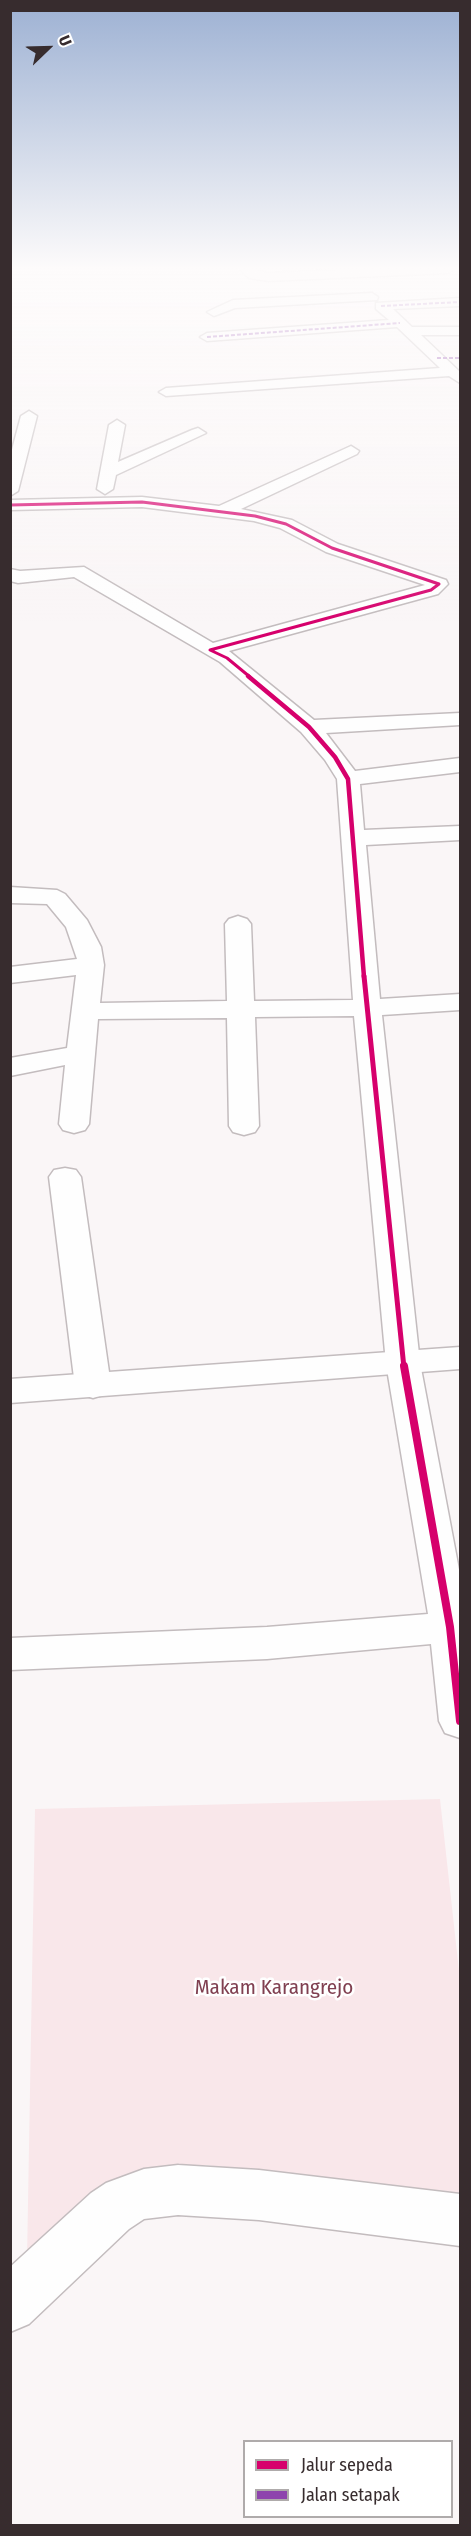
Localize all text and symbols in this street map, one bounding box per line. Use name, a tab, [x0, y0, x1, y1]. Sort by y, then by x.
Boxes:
north arrow	[18, 18, 78, 78]
text: U	[54, 33, 76, 49]
park label: Makam Karangrejo	[195, 1975, 353, 2001]
legend	[243, 2440, 453, 2518]
text: Jalur sepeda	[301, 2454, 393, 2476]
text: Jalan setapak	[301, 2484, 400, 2506]

